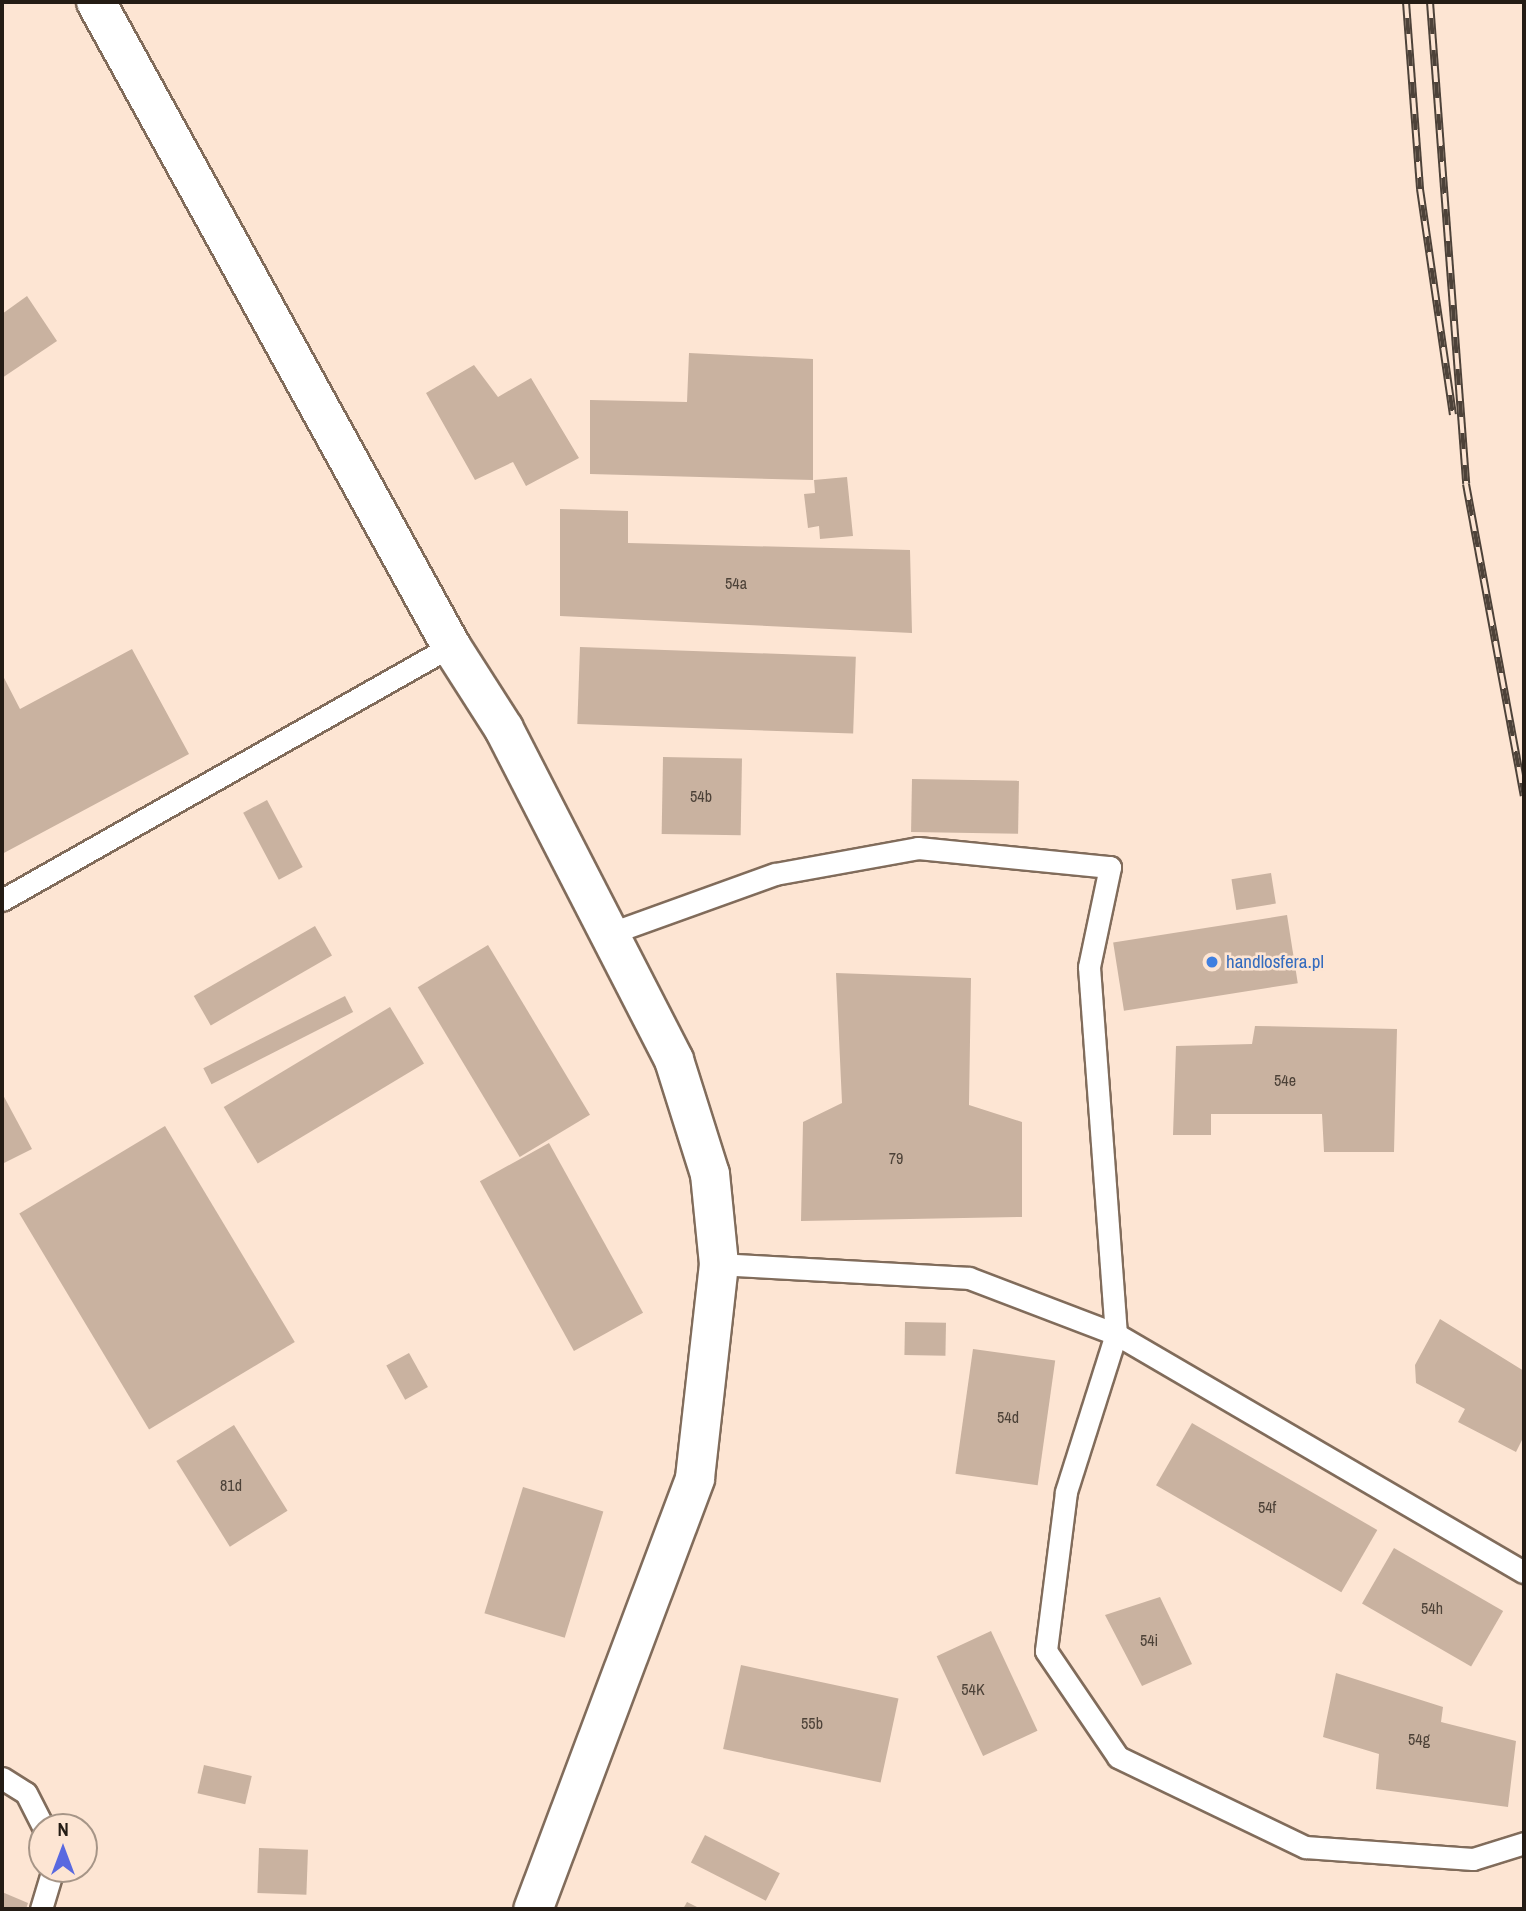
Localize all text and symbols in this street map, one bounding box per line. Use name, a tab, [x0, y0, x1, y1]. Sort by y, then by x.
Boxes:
house number: 54a	[725, 573, 747, 593]
house number: 54b	[690, 786, 712, 806]
place label: handlosfera.pl	[1226, 951, 1324, 973]
marker: handlosfera.pl	[1204, 954, 1220, 970]
house number: 54e	[1274, 1070, 1296, 1090]
house number: 79	[889, 1148, 903, 1168]
house number: 54d	[997, 1407, 1019, 1427]
house number: 81d	[220, 1475, 242, 1495]
house number: 54f	[1258, 1497, 1276, 1517]
house number: 54h	[1421, 1598, 1443, 1618]
house number: 54i	[1140, 1630, 1158, 1650]
house number: 54K	[961, 1679, 985, 1699]
house number: 55b	[801, 1713, 823, 1733]
house number: 54g	[1408, 1729, 1430, 1749]
north arrow	[28, 1813, 98, 1883]
text: N	[57, 1816, 69, 1842]

